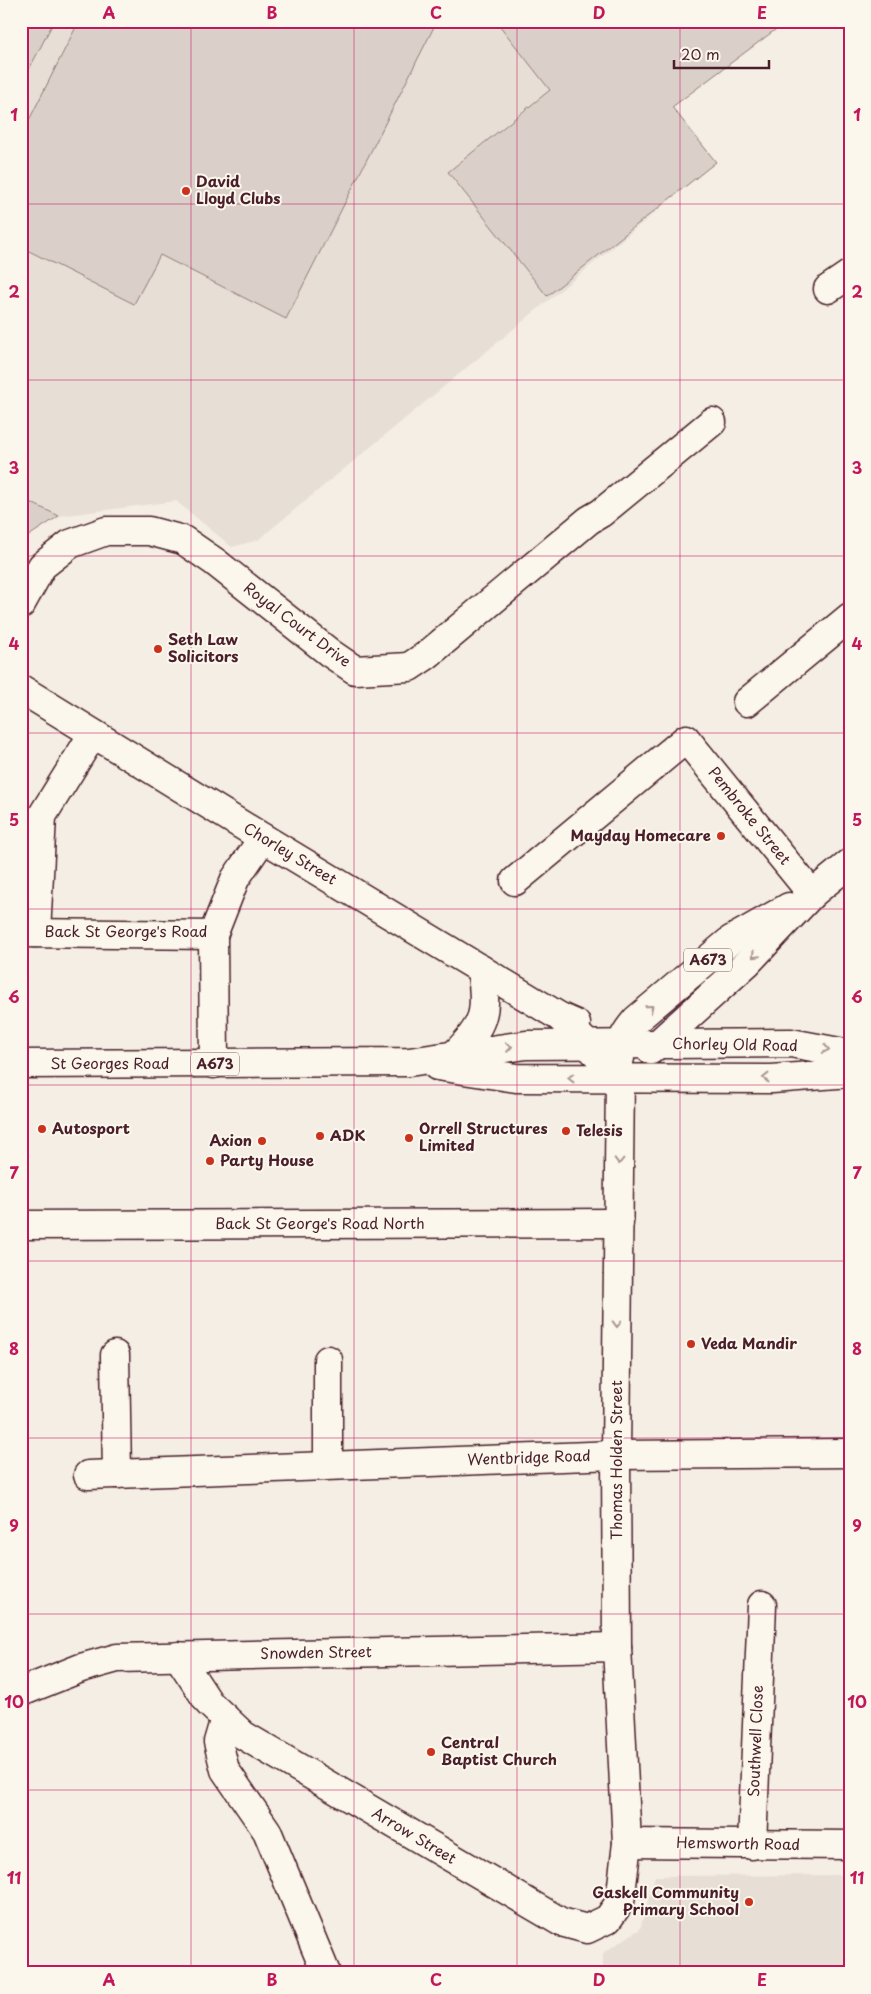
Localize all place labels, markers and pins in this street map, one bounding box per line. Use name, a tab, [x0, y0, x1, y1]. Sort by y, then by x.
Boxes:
place label: David Lloyd Clubs	[196, 169, 280, 209]
marker: David Lloyd Clubs	[180, 185, 192, 197]
place label: Seth Law Solicitors	[168, 627, 239, 667]
marker: Seth Law Solicitors	[152, 643, 164, 655]
place label: Mayday Homecare	[571, 823, 711, 846]
marker: Mayday Homecare	[715, 830, 727, 842]
place label: Autosport	[52, 1116, 130, 1139]
place label: Orrell Structures Limited	[419, 1116, 548, 1156]
place label: Telesis	[576, 1118, 623, 1141]
marker: Autosport	[36, 1123, 48, 1135]
place label: ADK	[330, 1123, 365, 1146]
marker: Telesis	[560, 1125, 572, 1137]
place label: Axion	[209, 1128, 252, 1151]
marker: ADK	[314, 1130, 326, 1142]
marker: Orrell Structures Limited	[403, 1132, 415, 1144]
marker: Axion	[256, 1135, 268, 1147]
place label: Party House	[220, 1148, 314, 1171]
marker: Party House	[204, 1155, 216, 1167]
place label: Veda Mandir	[701, 1331, 797, 1354]
marker: Veda Mandir	[685, 1338, 697, 1350]
place label: Central Baptist Church	[441, 1730, 557, 1770]
marker: Central Baptist Church	[425, 1746, 437, 1758]
place label: Gaskell Community Primary School	[592, 1880, 739, 1920]
marker: Gaskell Community Primary School	[743, 1896, 755, 1908]

